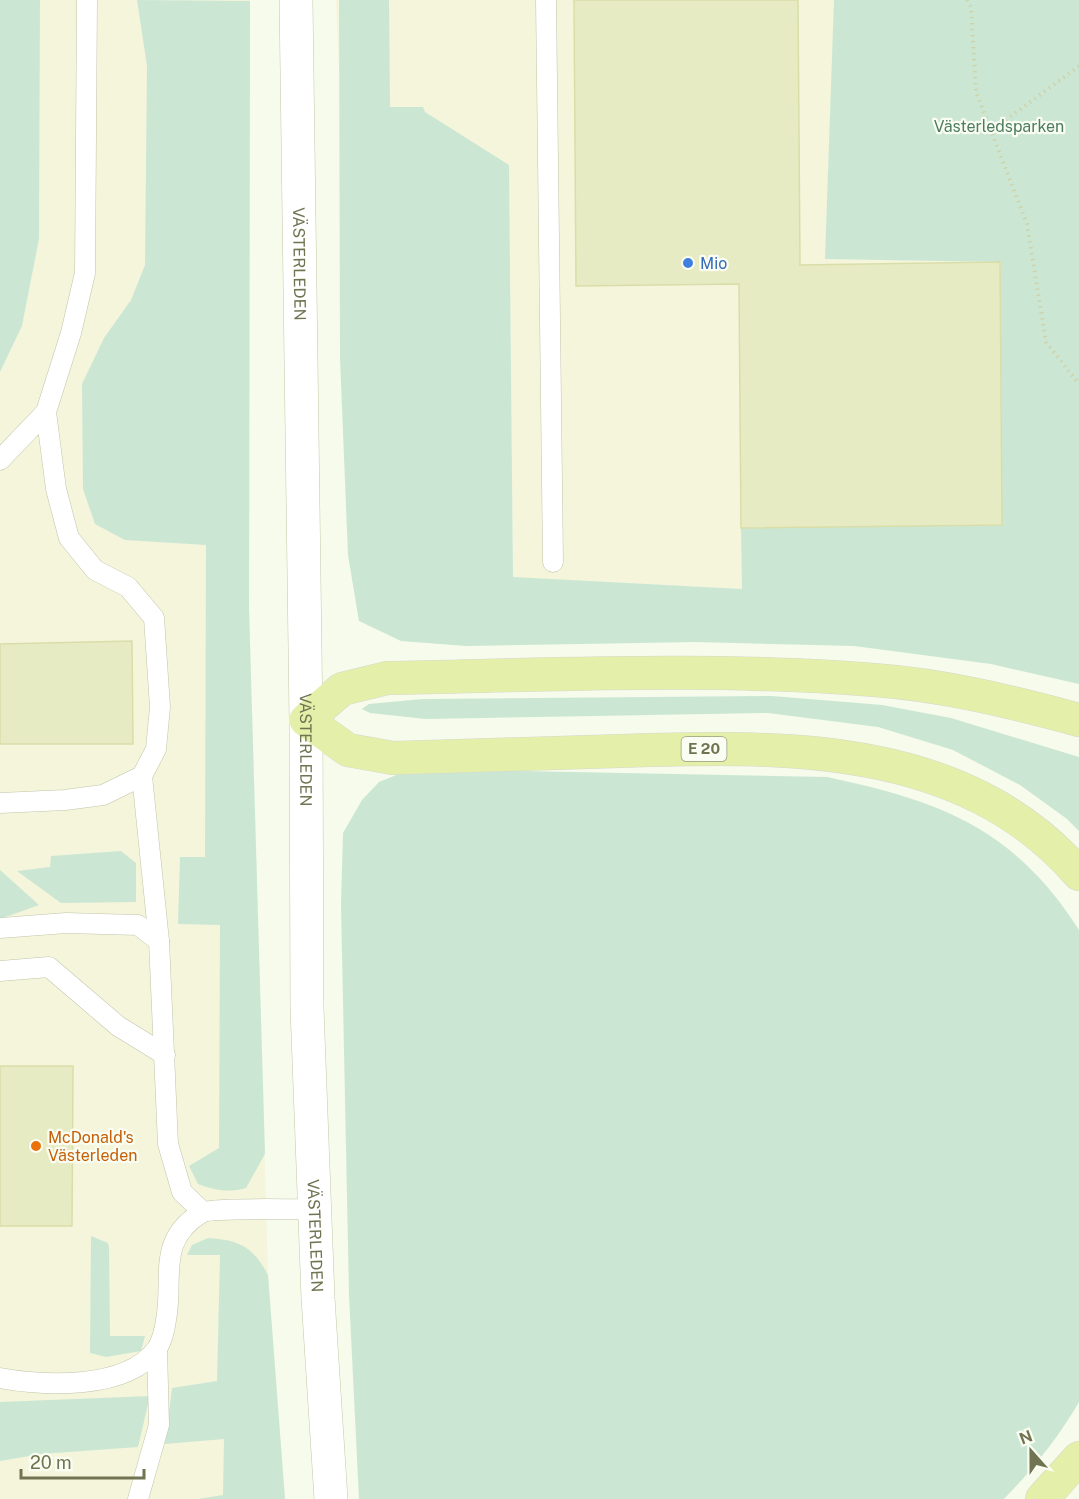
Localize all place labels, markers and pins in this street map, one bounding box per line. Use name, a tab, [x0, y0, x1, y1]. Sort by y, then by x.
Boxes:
place label: Mio	[700, 254, 727, 273]
marker: Mio	[681, 256, 695, 270]
place label: McDonald's Västerleden	[48, 1128, 137, 1165]
marker: McDonald's Västerleden	[29, 1139, 43, 1153]

